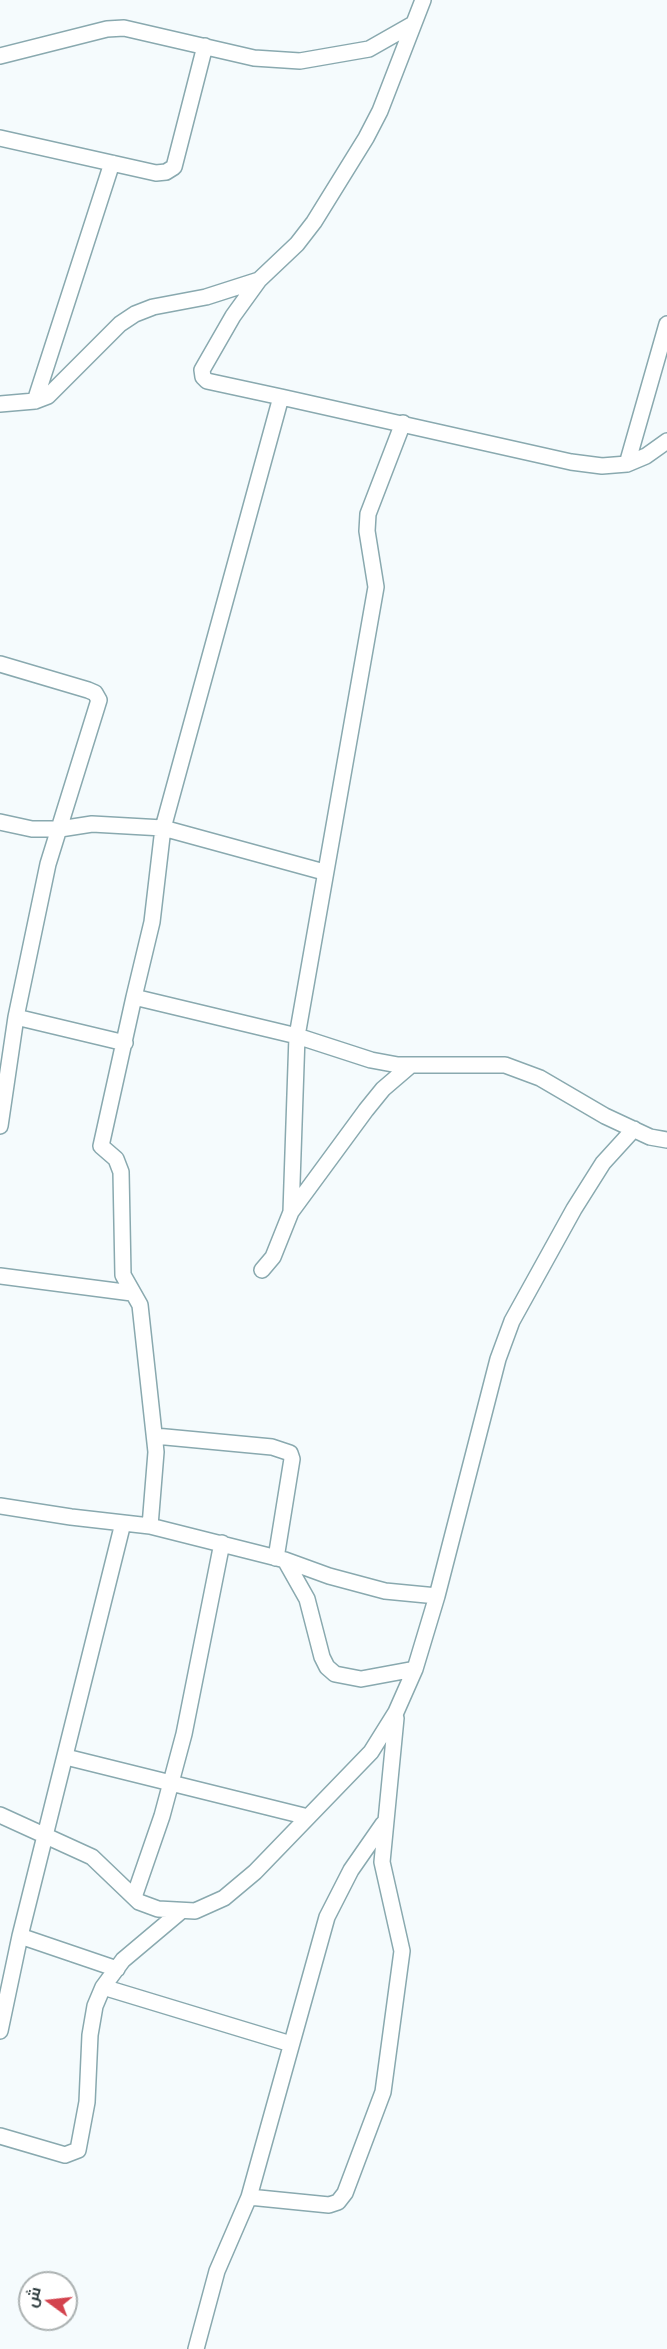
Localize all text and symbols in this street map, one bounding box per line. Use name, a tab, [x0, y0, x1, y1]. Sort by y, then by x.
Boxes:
north arrow	[18, 2271, 78, 2331]
text: ش	[20, 2284, 45, 2309]

